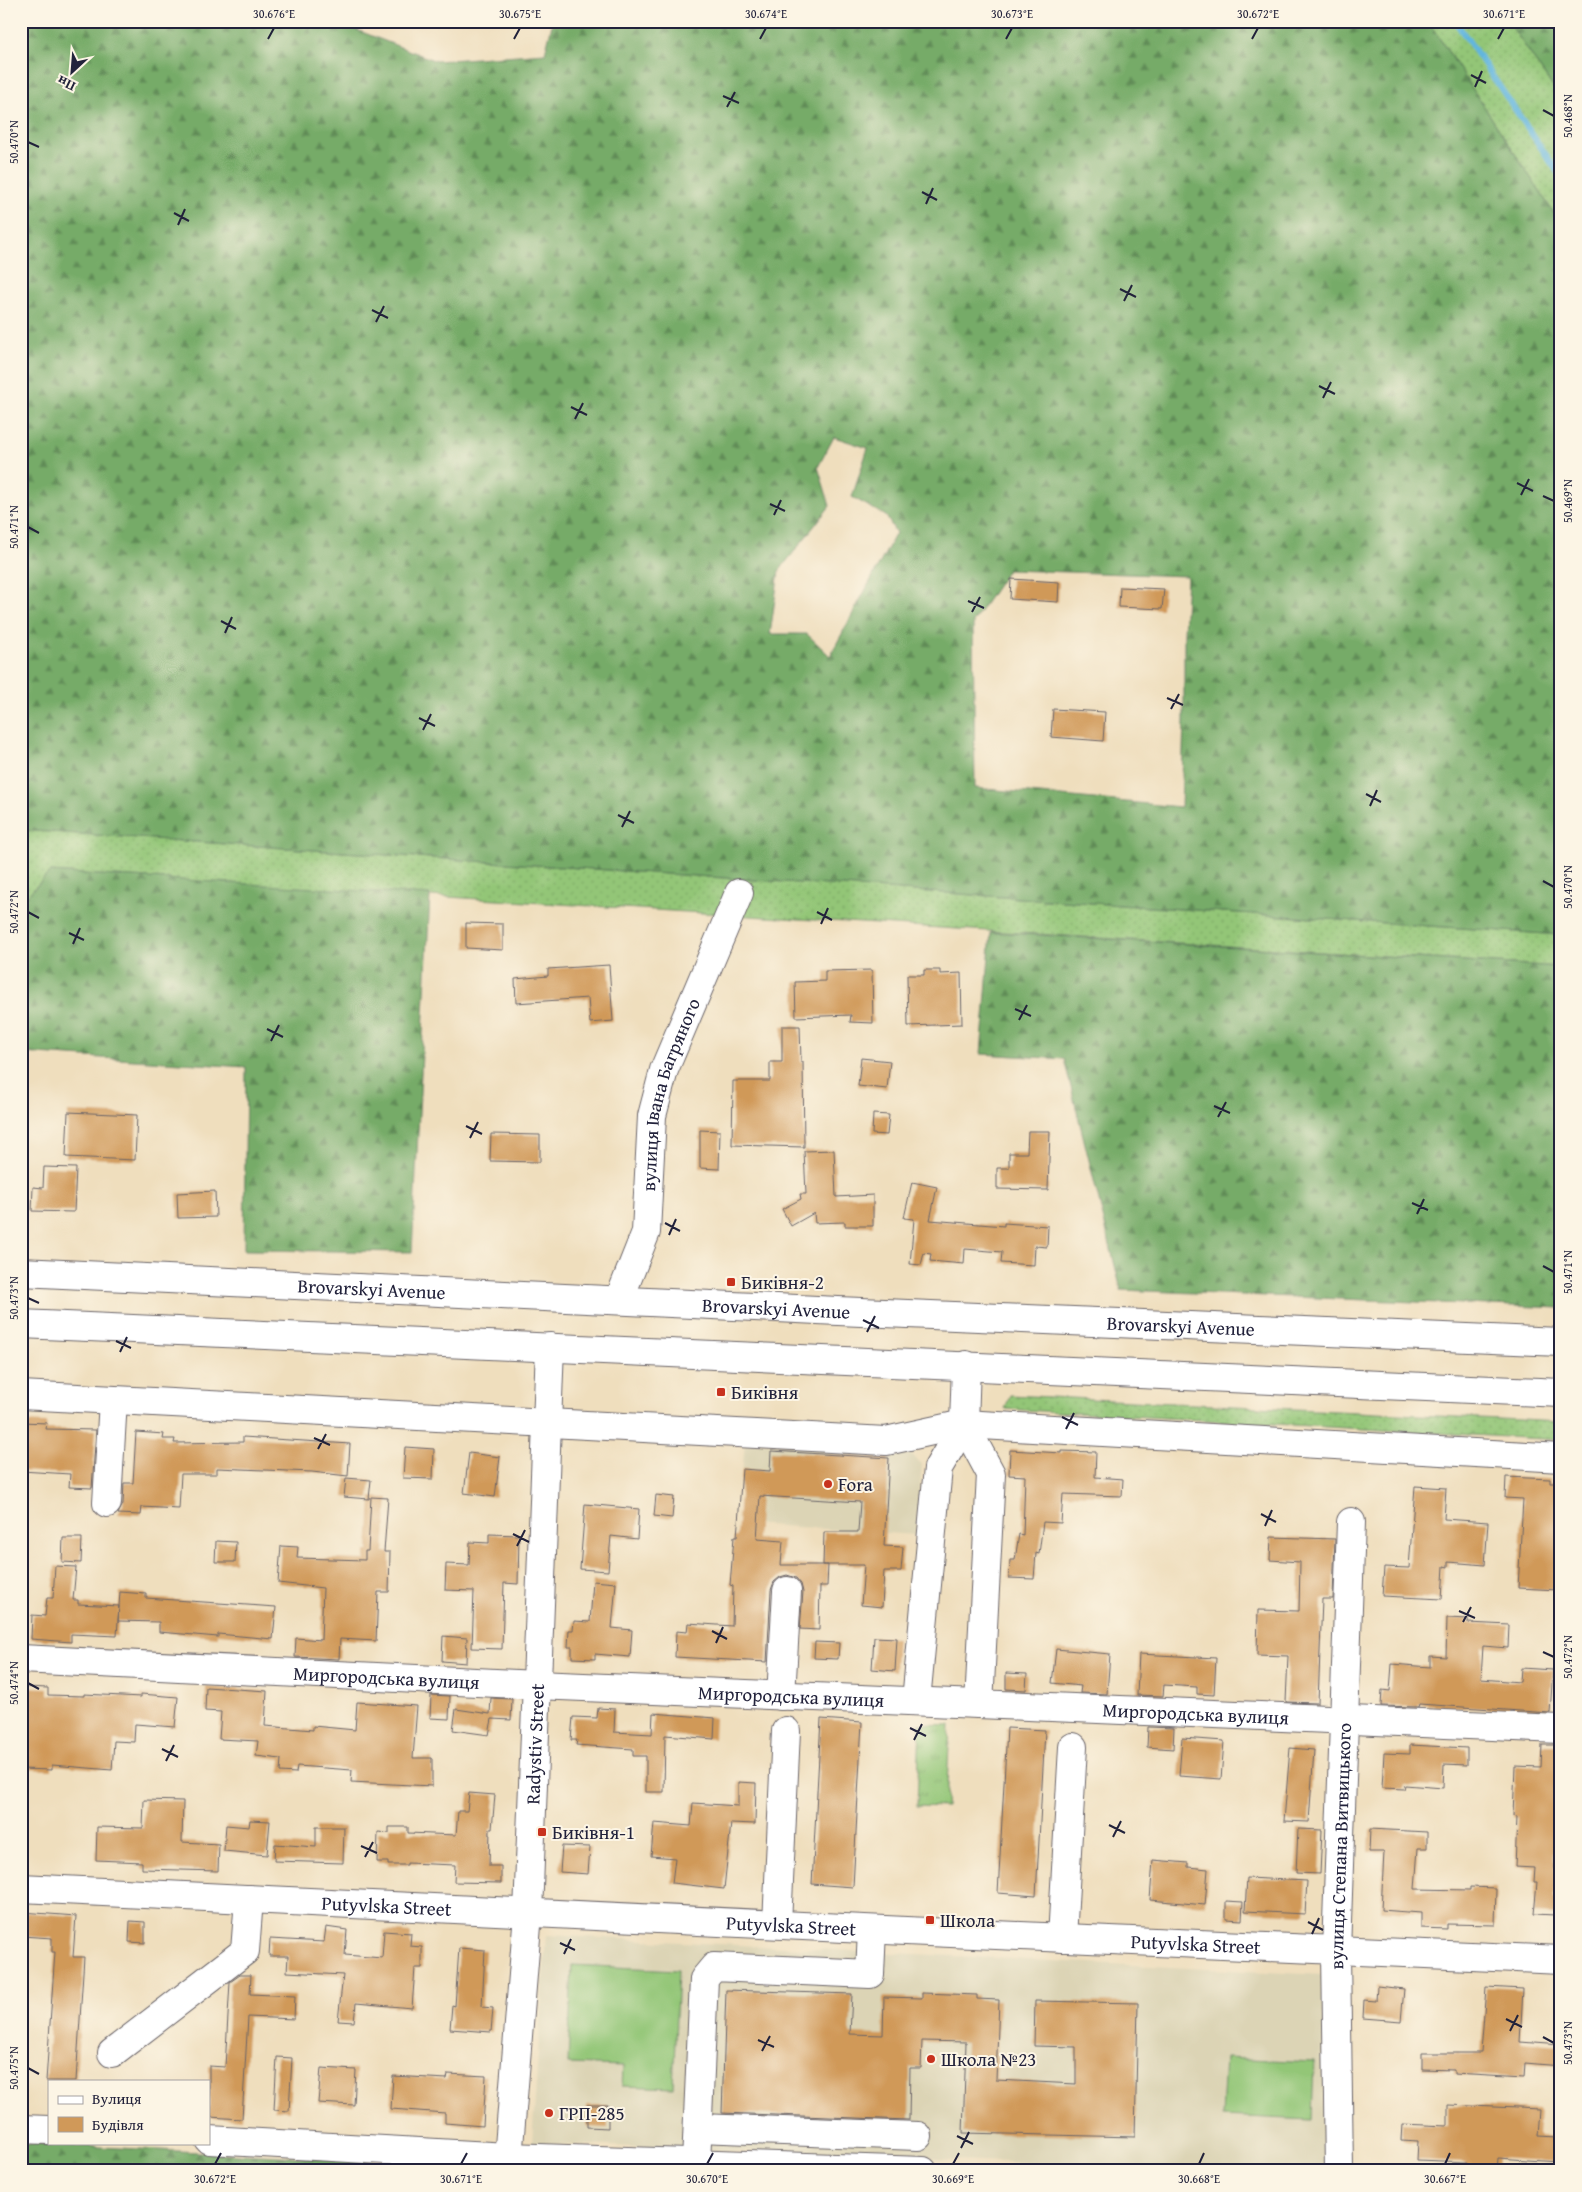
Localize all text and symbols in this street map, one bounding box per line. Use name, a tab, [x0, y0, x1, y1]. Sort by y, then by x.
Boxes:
text: 30.676°E	[253, 5, 295, 22]
text: 30.675°E	[499, 5, 541, 22]
text: 30.674°E	[745, 5, 787, 22]
text: 30.673°E	[991, 5, 1033, 22]
text: 30.672°E	[1237, 5, 1279, 22]
text: 30.671°E	[1483, 5, 1525, 22]
north arrow	[48, 48, 98, 98]
text: Пн	[53, 71, 79, 97]
text: 50.468°N	[1559, 94, 1576, 138]
text: 50.470°N	[5, 120, 22, 164]
text: 50.469°N	[1559, 479, 1576, 523]
text: 50.471°N	[5, 505, 22, 549]
text: 50.470°N	[1559, 865, 1576, 909]
text: 50.472°N	[5, 890, 22, 934]
street label: вулиця Івана Багряного	[634, 993, 707, 1192]
text: 50.471°N	[1559, 1250, 1576, 1294]
place label: Бикiвня-2	[741, 1268, 824, 1296]
street label: Brovarskyi Avenue	[297, 1271, 446, 1306]
text: 50.473°N	[5, 1276, 22, 1320]
marker: Бикiвня-2	[725, 1276, 737, 1288]
street label: Brovarskyi Avenue	[701, 1291, 851, 1326]
street label: Brovarskyi Avenue	[1106, 1309, 1255, 1343]
place label: Бикiвня	[731, 1378, 799, 1406]
marker: Бикiвня	[715, 1386, 727, 1398]
place label: Fora	[838, 1470, 873, 1498]
marker: Fora	[822, 1478, 834, 1490]
text: 50.472°N	[1559, 1635, 1576, 1679]
street label: Миргородська вулиця	[293, 1659, 481, 1696]
text: 50.474°N	[5, 1661, 22, 1705]
street label: Миргородська вулиця	[697, 1678, 885, 1714]
street label: Radystiv Street	[518, 1683, 551, 1805]
street label: Миргородська вулиця	[1102, 1695, 1290, 1731]
street label: вулиця Степана Витвицького	[1322, 1722, 1358, 1970]
place label: Бикiвня-1	[552, 1818, 635, 1846]
marker: Бикiвня-1	[536, 1826, 548, 1838]
street label: Putyvlska Street	[321, 1889, 452, 1923]
place label: Школа	[940, 1906, 995, 1934]
street label: Putyvlska Street	[725, 1908, 857, 1943]
marker: Школа	[924, 1914, 936, 1926]
street label: Putyvlska Street	[1130, 1927, 1262, 1961]
text: 50.473°N	[1559, 2021, 1576, 2065]
place label: Школа №23	[941, 2045, 1036, 2073]
text: 50.475°N	[5, 2046, 22, 2090]
marker: Школа №23	[925, 2053, 937, 2065]
legend	[48, 2080, 210, 2144]
text: Вулиця	[92, 2088, 142, 2109]
place label: ГРП-285	[559, 2099, 625, 2127]
marker: ГРП-285	[543, 2107, 555, 2119]
text: Будівля	[92, 2114, 144, 2135]
text: 30.672°E	[194, 2170, 236, 2187]
text: 30.671°E	[440, 2170, 482, 2187]
text: 30.670°E	[686, 2170, 728, 2187]
text: 30.669°E	[932, 2170, 974, 2187]
text: 30.668°E	[1178, 2170, 1220, 2187]
text: 30.667°E	[1424, 2170, 1466, 2187]

